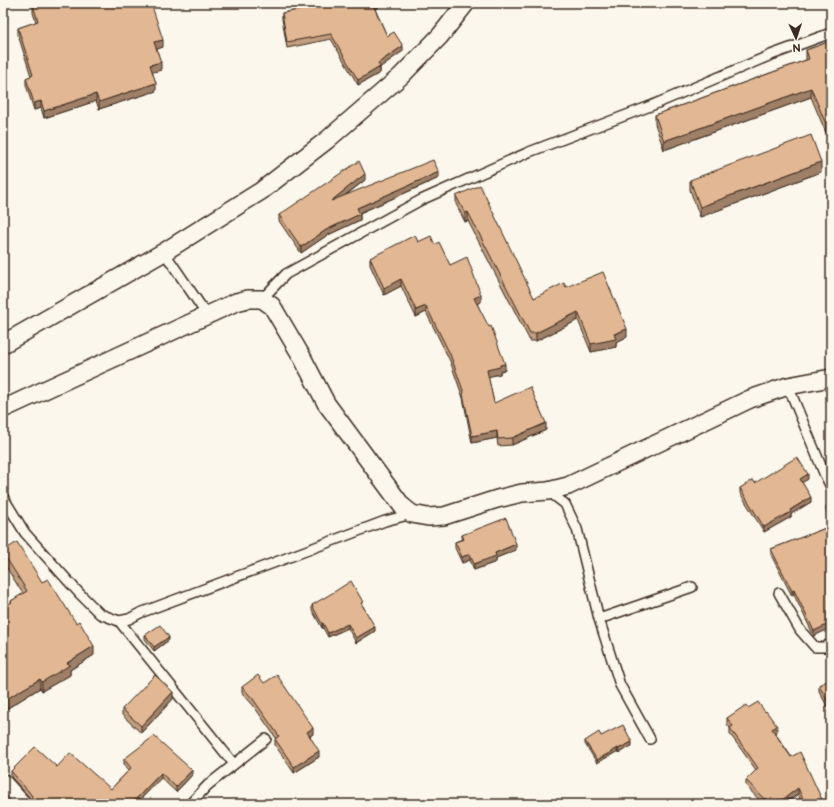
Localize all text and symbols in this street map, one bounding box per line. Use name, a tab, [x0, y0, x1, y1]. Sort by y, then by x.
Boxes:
north arrow	[776, 18, 816, 58]
text: N	[792, 41, 801, 54]

